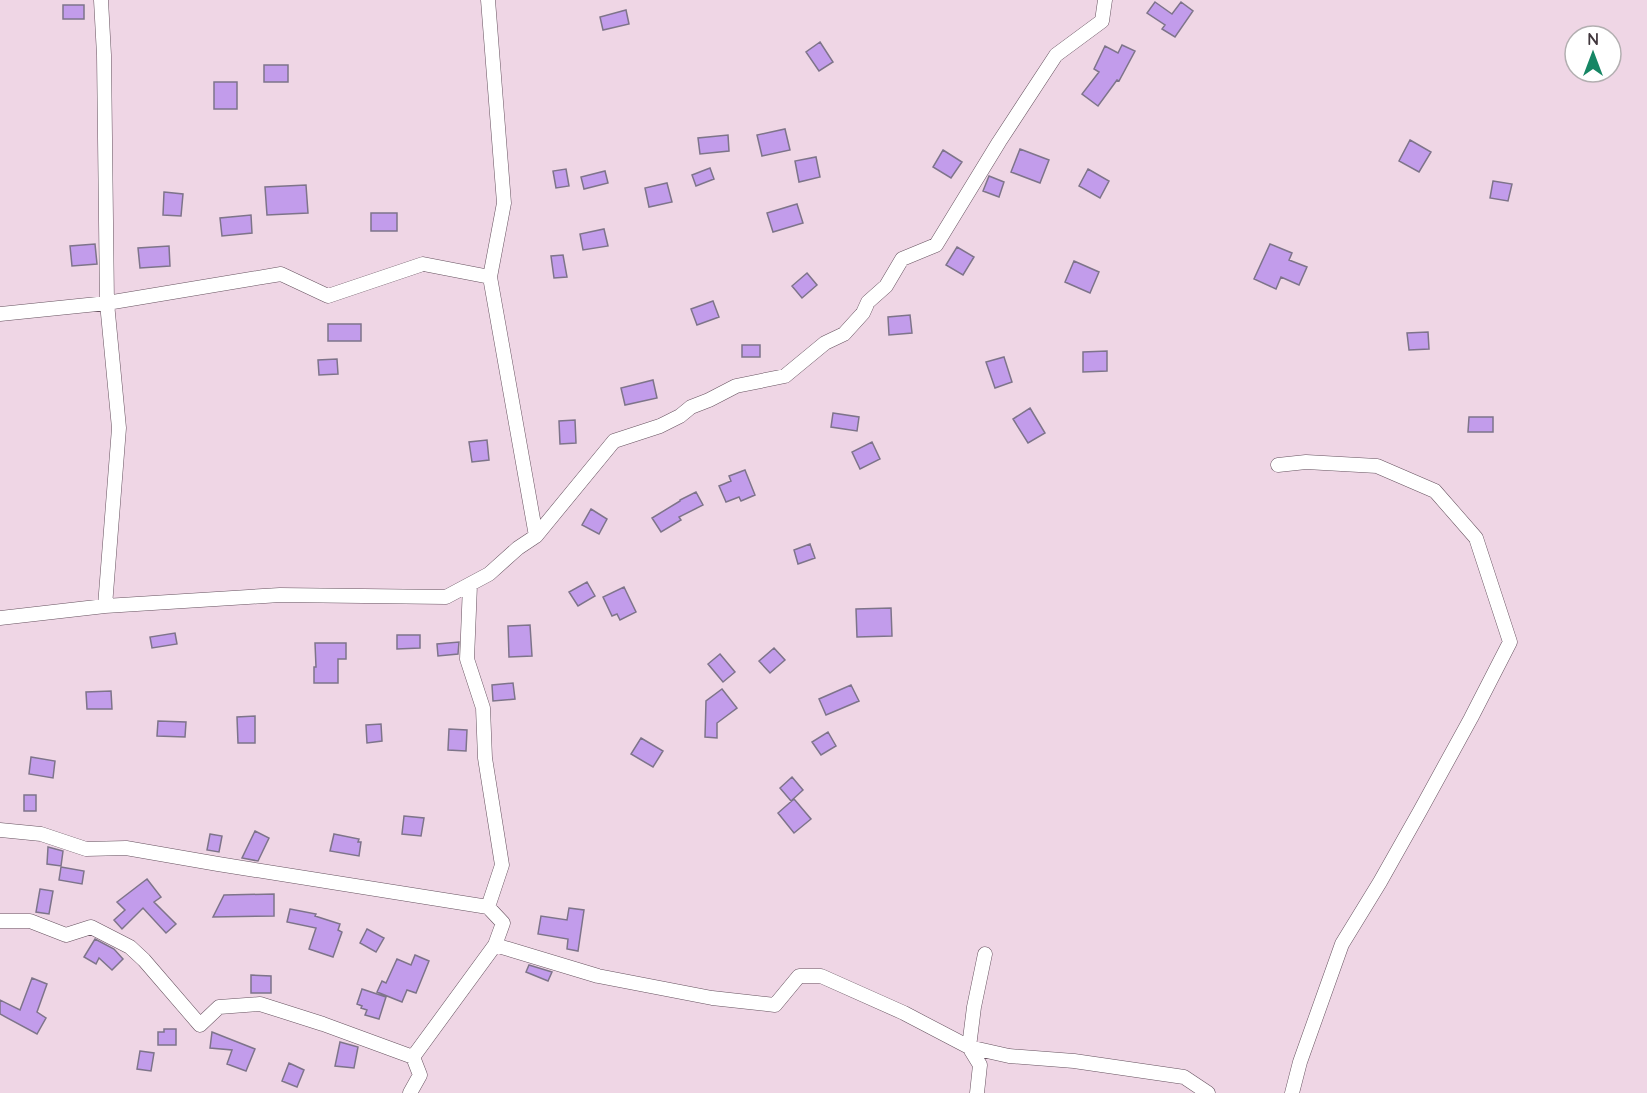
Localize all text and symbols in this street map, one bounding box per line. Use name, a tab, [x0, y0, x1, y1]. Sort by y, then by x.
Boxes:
north arrow	[1563, 24, 1623, 84]
text: N	[1587, 29, 1599, 49]

